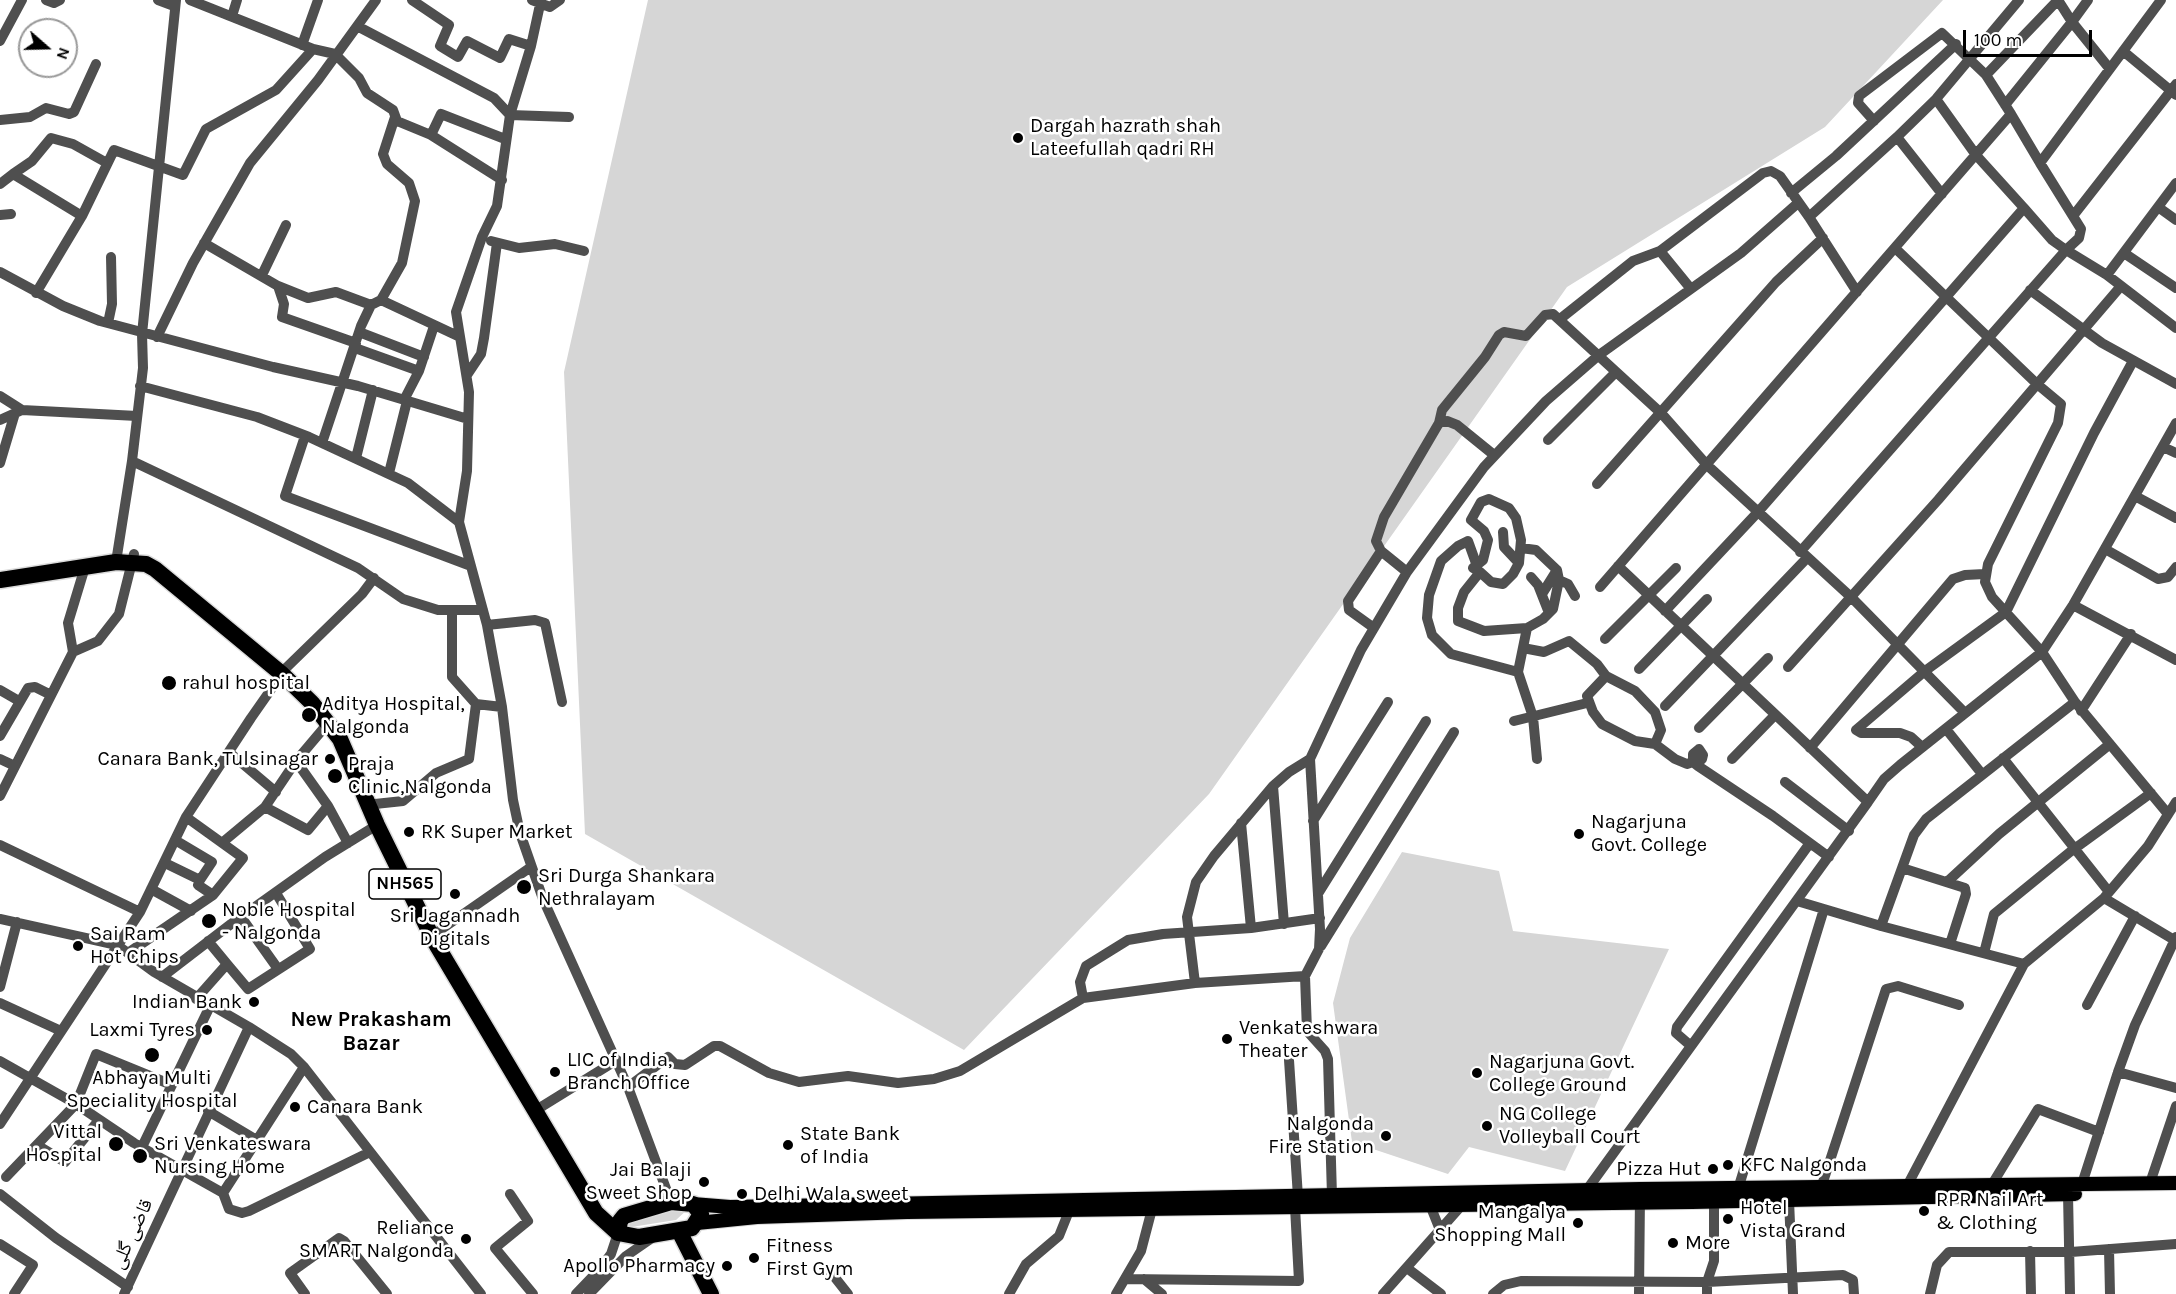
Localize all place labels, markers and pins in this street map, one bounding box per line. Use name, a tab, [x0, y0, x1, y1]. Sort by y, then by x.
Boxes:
place label: Dargah hazrath shah Lateefullah qadri RH	[1030, 114, 1221, 161]
marker: Dargah hazrath shah Lateefullah qadri RH	[1011, 131, 1025, 145]
place label: rahul hospital	[182, 671, 310, 695]
marker: rahul hospital	[160, 674, 178, 692]
place label: Aditya Hospital, Nalgonda	[322, 692, 465, 739]
marker: Aditya Hospital, Nalgonda	[300, 706, 318, 724]
place label: Canara Bank, Tulsinagar	[98, 747, 318, 771]
marker: Canara Bank, Tulsinagar	[323, 752, 337, 766]
place label: Praja Clinic,Nalgonda	[348, 752, 492, 799]
marker: Praja Clinic,Nalgonda	[326, 767, 344, 785]
place label: Nagarjuna Govt. College	[1591, 810, 1707, 857]
place label: RK Super Market	[421, 820, 573, 844]
marker: RK Super Market	[402, 825, 416, 839]
marker: Nagarjuna Govt. College	[1572, 827, 1586, 841]
place label: Sri Durga Shankara Nethralayam	[538, 864, 715, 911]
marker: Sri Durga Shankara Nethralayam	[515, 878, 533, 896]
marker: Sri Jagannadh Digitals	[448, 887, 462, 901]
place label: Noble Hospital - Nalgonda	[222, 898, 356, 945]
place label: Sri Jagannadh Digitals	[390, 904, 520, 951]
marker: Noble Hospital - Nalgonda	[200, 912, 218, 930]
place label: Sai Ram Hot Chips	[90, 922, 179, 969]
marker: Sai Ram Hot Chips	[71, 939, 85, 953]
place label: Indian Bank	[132, 990, 242, 1014]
marker: Indian Bank	[247, 995, 261, 1009]
place label: Venkateshwara Theater	[1239, 1016, 1378, 1063]
place label: Laxmi Tyres	[89, 1018, 195, 1042]
marker: Laxmi Tyres	[200, 1023, 214, 1037]
marker: Venkateshwara Theater	[1220, 1032, 1234, 1046]
marker: Abhaya Multi Speciality Hospital	[143, 1046, 161, 1064]
place label: LIC of India, Branch Office	[567, 1048, 690, 1095]
place label: Nagarjuna Govt. College Ground	[1489, 1050, 1634, 1097]
marker: LIC of India, Branch Office	[548, 1065, 562, 1079]
place label: Abhaya Multi Speciality Hospital	[66, 1066, 238, 1113]
marker: Nagarjuna Govt. College Ground	[1470, 1066, 1484, 1080]
place label: Canara Bank	[307, 1095, 423, 1119]
marker: Canara Bank	[288, 1100, 302, 1114]
place label: NG College Volleyball Court	[1499, 1102, 1640, 1149]
place label: Nalgonda Fire Station	[1268, 1112, 1374, 1159]
marker: NG College Volleyball Court	[1480, 1119, 1494, 1133]
place label: Vittal Hospital	[25, 1120, 102, 1167]
place label: State Bank of India	[800, 1122, 900, 1169]
marker: Nalgonda Fire Station	[1379, 1129, 1393, 1143]
place label: Sri Venkateswara Nursing Home	[154, 1132, 311, 1179]
marker: Vittal Hospital	[107, 1135, 125, 1153]
marker: State Bank of India	[781, 1138, 795, 1152]
marker: Sri Venkateswara Nursing Home	[131, 1147, 149, 1165]
place label: KFC Nalgonda	[1740, 1153, 1867, 1177]
place label: Pizza Hut	[1616, 1157, 1701, 1181]
place label: Jai Balaji Sweet Shop	[586, 1158, 692, 1205]
marker: KFC Nalgonda	[1721, 1158, 1735, 1172]
marker: Pizza Hut	[1706, 1162, 1720, 1176]
marker: Jai Balaji Sweet Shop	[697, 1175, 711, 1189]
place label: Delhi Wala sweet	[754, 1182, 909, 1206]
marker: Delhi Wala sweet	[735, 1187, 749, 1201]
place label: RPR Nail Art & Clothing	[1936, 1188, 2044, 1235]
place label: Hotel Vista Grand	[1740, 1196, 1846, 1243]
place label: Mangalya Shopping Mall	[1434, 1200, 1566, 1247]
marker: RPR Nail Art & Clothing	[1917, 1204, 1931, 1218]
marker: Hotel Vista Grand	[1721, 1212, 1735, 1226]
place label: Reliance SMART Nalgonda	[299, 1216, 454, 1263]
marker: Mangalya Shopping Mall	[1571, 1216, 1585, 1230]
place label: More	[1685, 1231, 1730, 1255]
marker: Reliance SMART Nalgonda	[459, 1232, 473, 1246]
place label: Fitness First Gym	[766, 1234, 853, 1281]
marker: More	[1666, 1236, 1680, 1250]
marker: Fitness First Gym	[747, 1251, 761, 1265]
place label: Apollo Pharmacy	[563, 1254, 715, 1278]
marker: Apollo Pharmacy	[720, 1259, 734, 1273]

